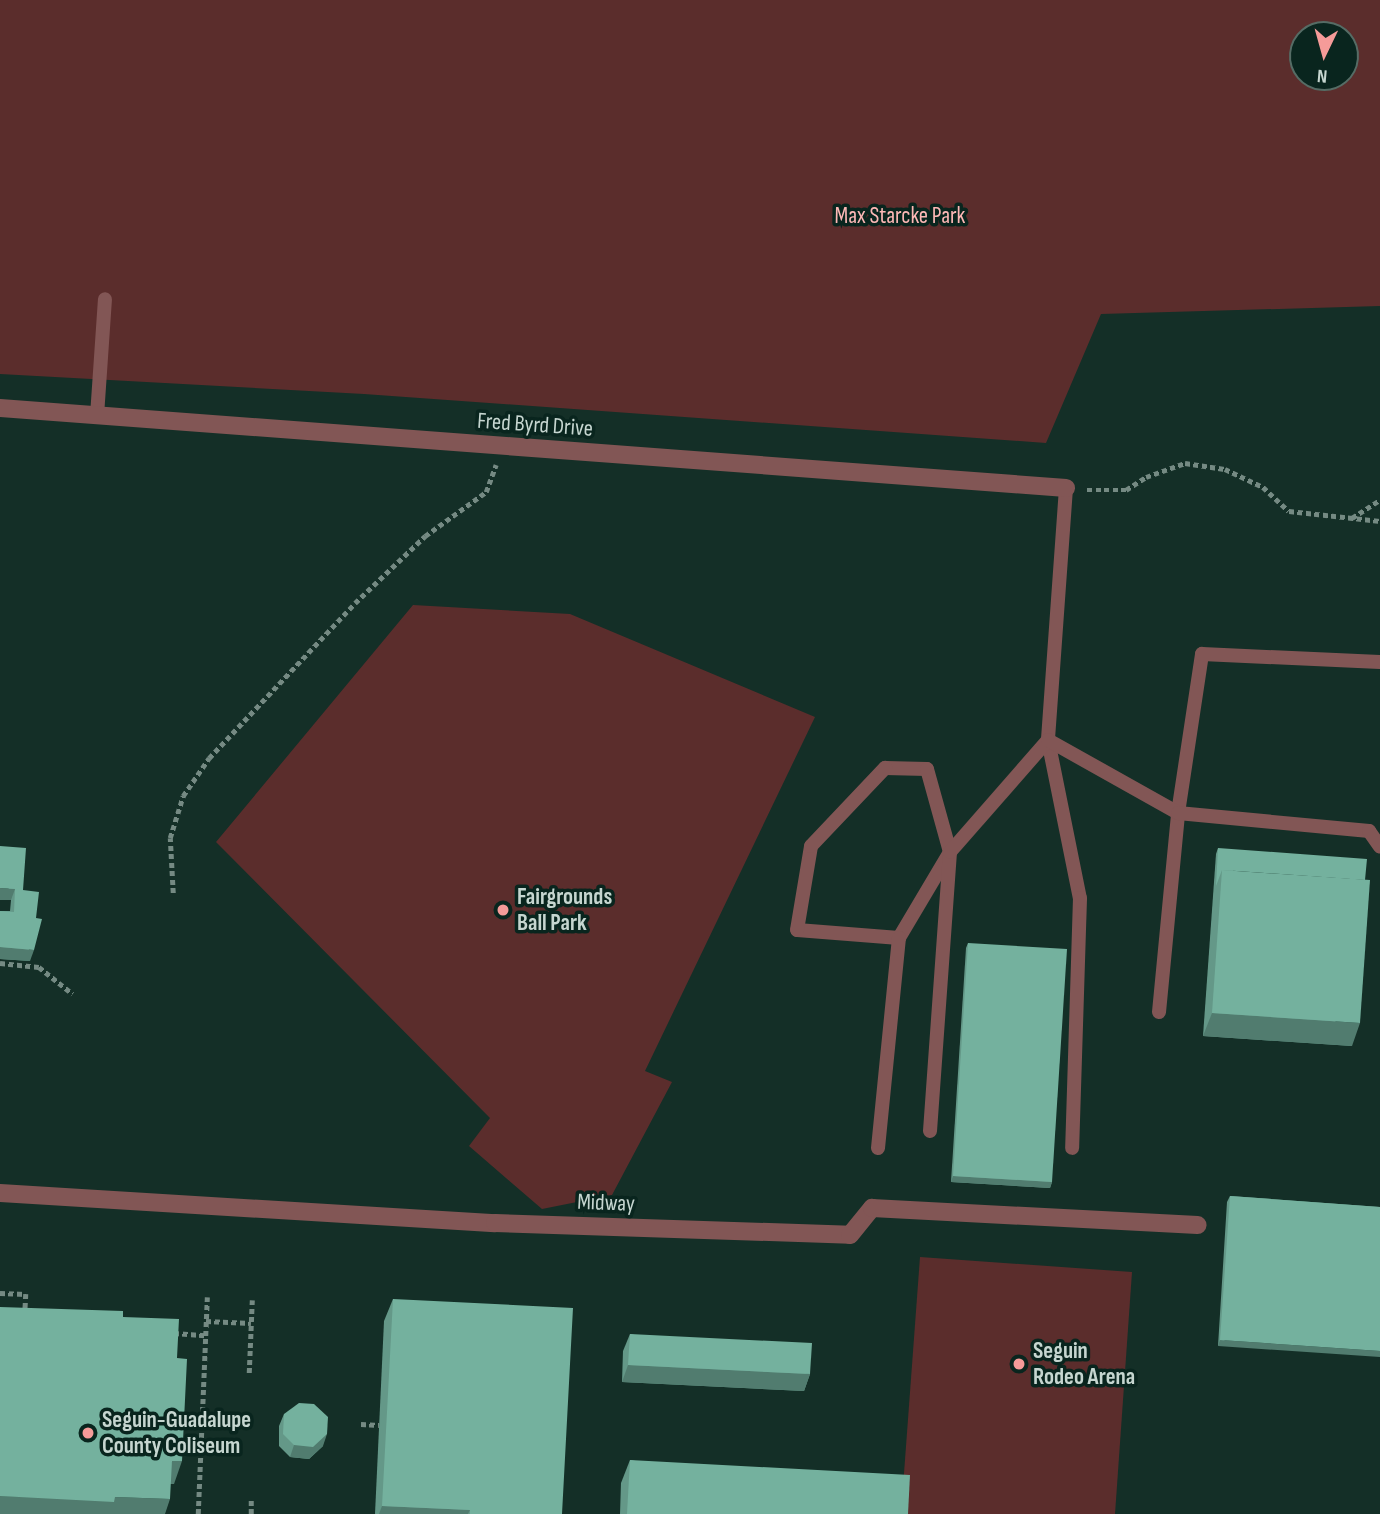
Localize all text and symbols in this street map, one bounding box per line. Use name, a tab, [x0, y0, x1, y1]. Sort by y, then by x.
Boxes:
north arrow	[1289, 21, 1359, 91]
text: N	[1316, 64, 1328, 87]
park label: Max Starcke Park	[835, 202, 965, 230]
street label: Fred Byrd Drive	[476, 407, 594, 443]
place label: Fairgrounds Ball Park	[517, 883, 612, 937]
marker: Fairgrounds Ball Park	[495, 902, 511, 918]
street label: Midway	[577, 1188, 635, 1218]
place label: Seguin Rodeo Arena	[1033, 1337, 1135, 1391]
marker: Seguin Rodeo Arena	[1011, 1356, 1027, 1372]
place label: Seguin-Guadalupe County Coliseum	[102, 1406, 251, 1460]
marker: Seguin-Guadalupe County Coliseum	[80, 1425, 96, 1441]

